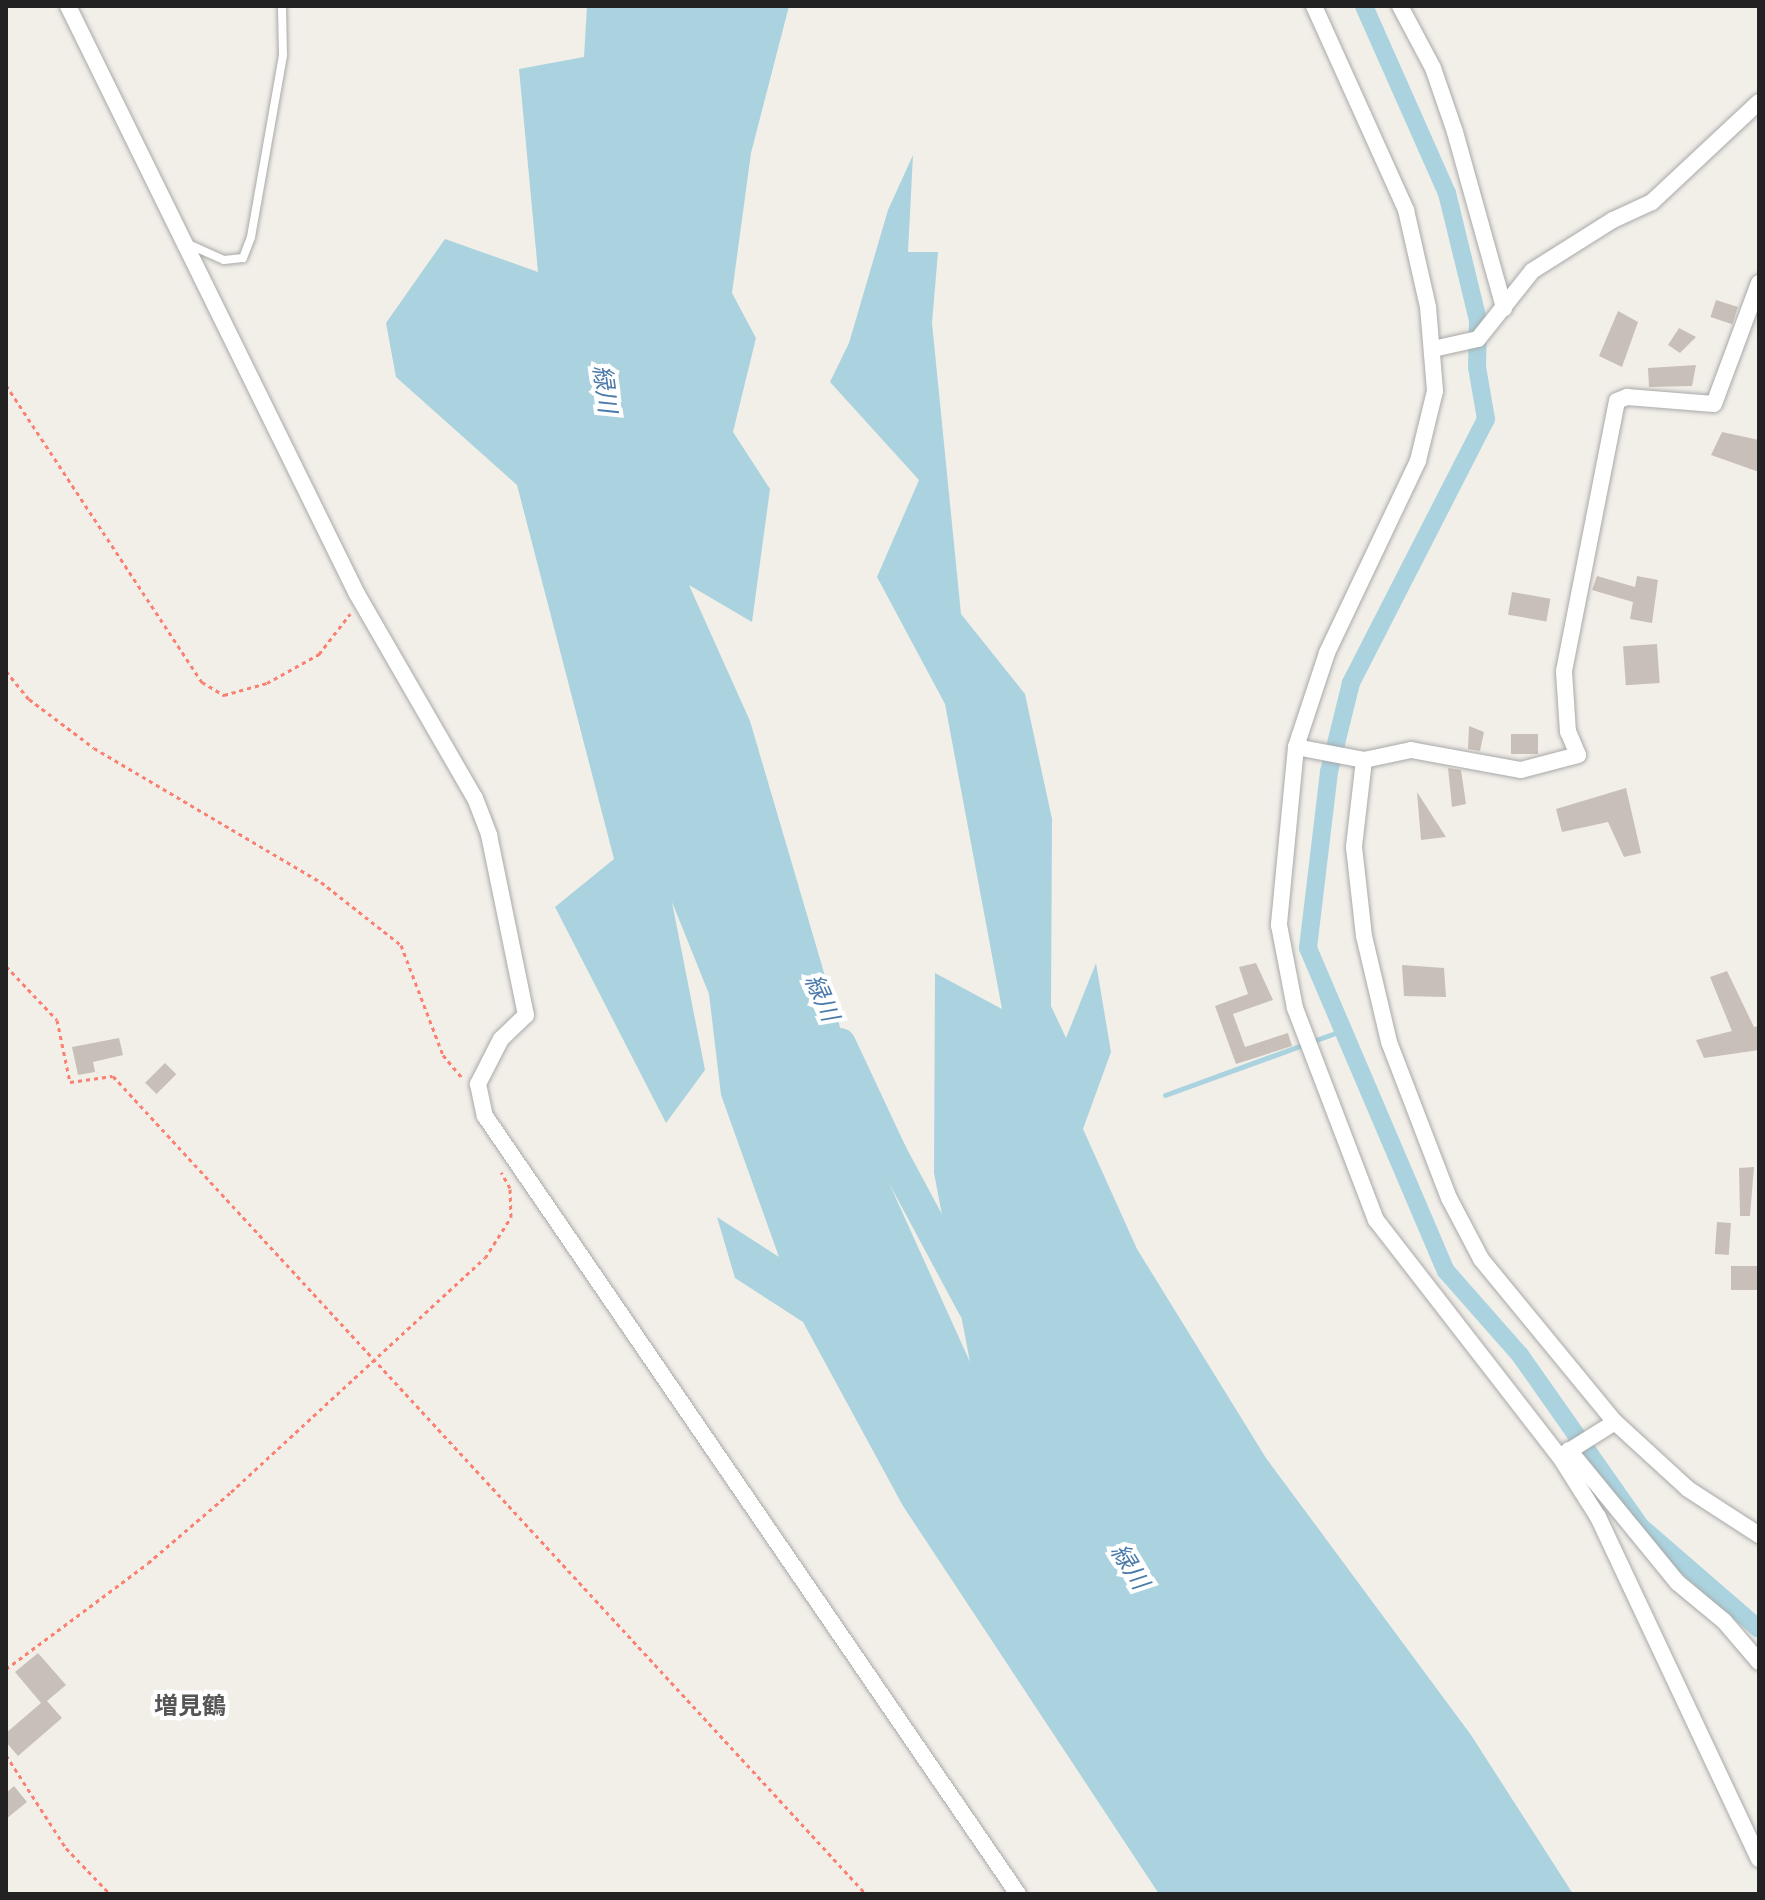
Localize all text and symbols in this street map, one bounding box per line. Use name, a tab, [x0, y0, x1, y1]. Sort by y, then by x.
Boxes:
water label: 緑川	[586, 363, 622, 415]
water label: 緑川	[798, 970, 844, 1026]
water label: 緑川	[1104, 1539, 1154, 1595]
district label: 増見鶴	[154, 1693, 226, 1721]

